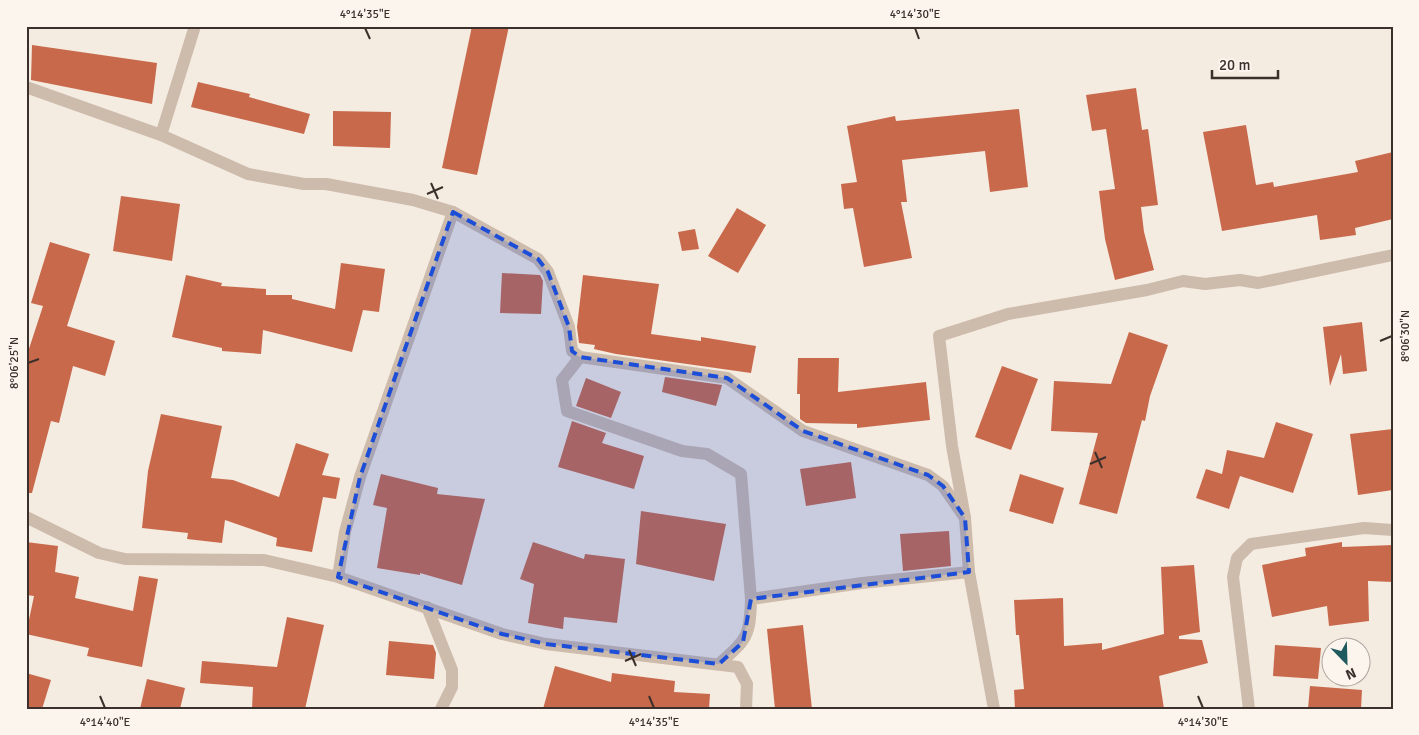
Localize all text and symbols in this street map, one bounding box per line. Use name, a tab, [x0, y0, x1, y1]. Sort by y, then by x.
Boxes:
text: 4°14'35"E	[340, 7, 391, 22]
text: 4°14'30"E	[890, 7, 941, 22]
scale bar	[1212, 48, 1278, 80]
text: 20 m	[1219, 56, 1250, 74]
text: 8°06'30"N	[1398, 310, 1413, 362]
text: 8°06'25"N	[7, 337, 22, 389]
north arrow	[1322, 638, 1372, 688]
text: N	[1343, 664, 1359, 683]
text: 4°14'40"E	[80, 715, 131, 730]
text: 4°14'35"E	[629, 715, 680, 730]
text: 4°14'30"E	[1178, 715, 1229, 730]

